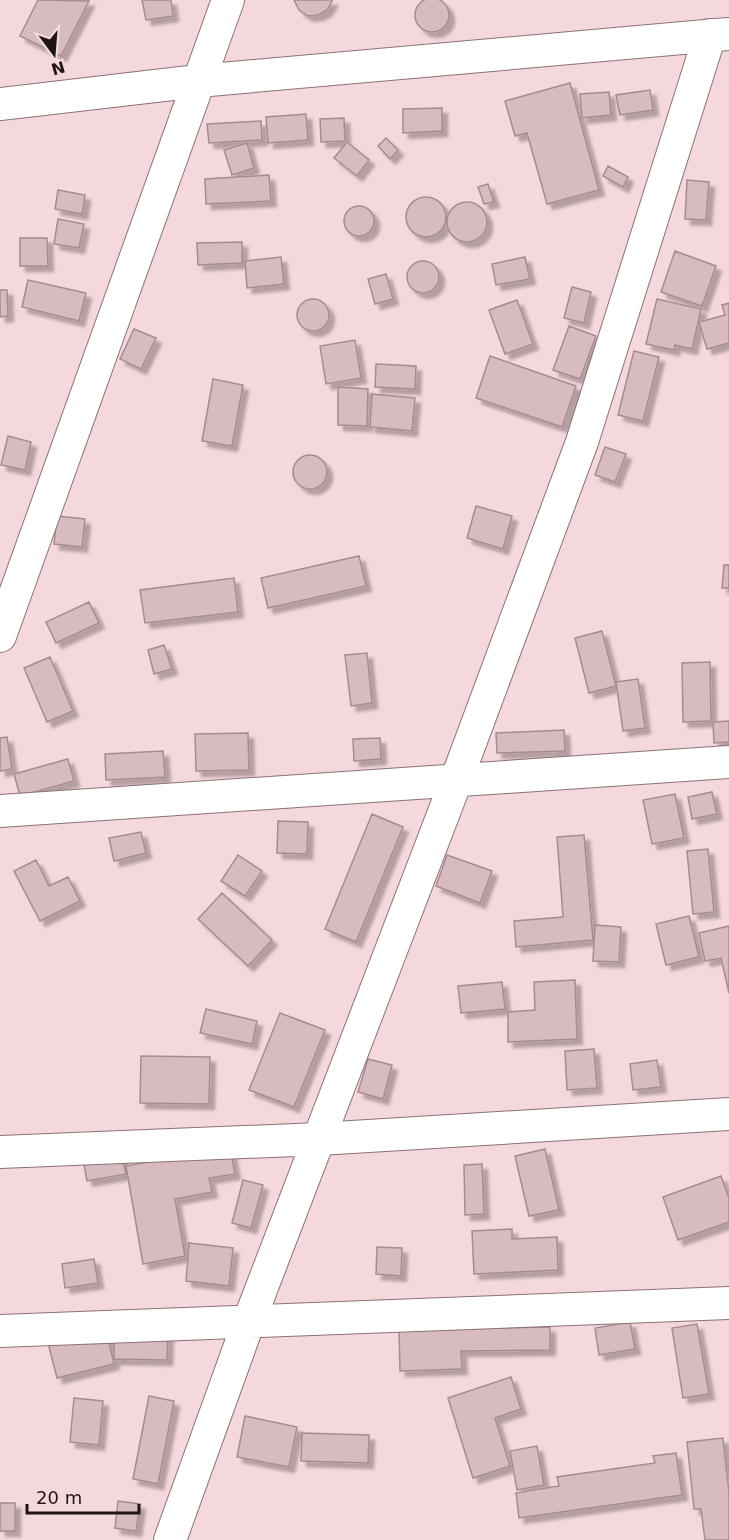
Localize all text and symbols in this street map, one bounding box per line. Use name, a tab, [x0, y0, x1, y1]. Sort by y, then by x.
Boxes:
north arrow	[24, 24, 84, 84]
text: N	[49, 57, 67, 79]
scale bar	[27, 1477, 140, 1515]
text: 20 m	[36, 1487, 82, 1508]

